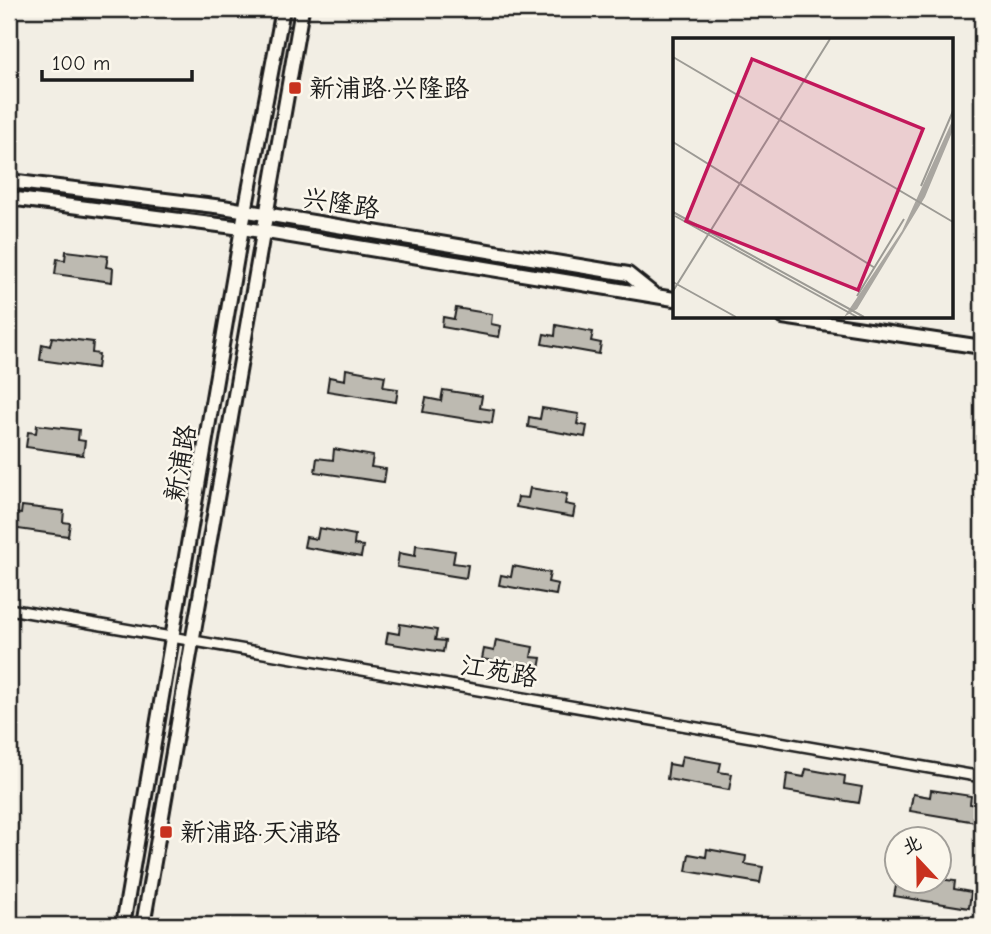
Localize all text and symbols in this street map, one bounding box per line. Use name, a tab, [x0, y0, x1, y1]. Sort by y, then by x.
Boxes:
scale bar	[42, 38, 192, 82]
inset map	[673, 38, 953, 318]
text: 100 m	[52, 51, 110, 75]
place label: 新浦路·兴隆路	[309, 74, 470, 104]
marker: 新浦路·兴隆路	[287, 80, 303, 96]
street label: 兴隆路	[300, 183, 382, 225]
street label: 新浦路	[159, 422, 203, 504]
street label: 江苑路	[458, 650, 540, 694]
place label: 新浦路·天浦路	[180, 818, 341, 848]
marker: 新浦路·天浦路	[158, 824, 174, 840]
north arrow	[883, 825, 953, 895]
text: 北	[899, 831, 925, 859]

